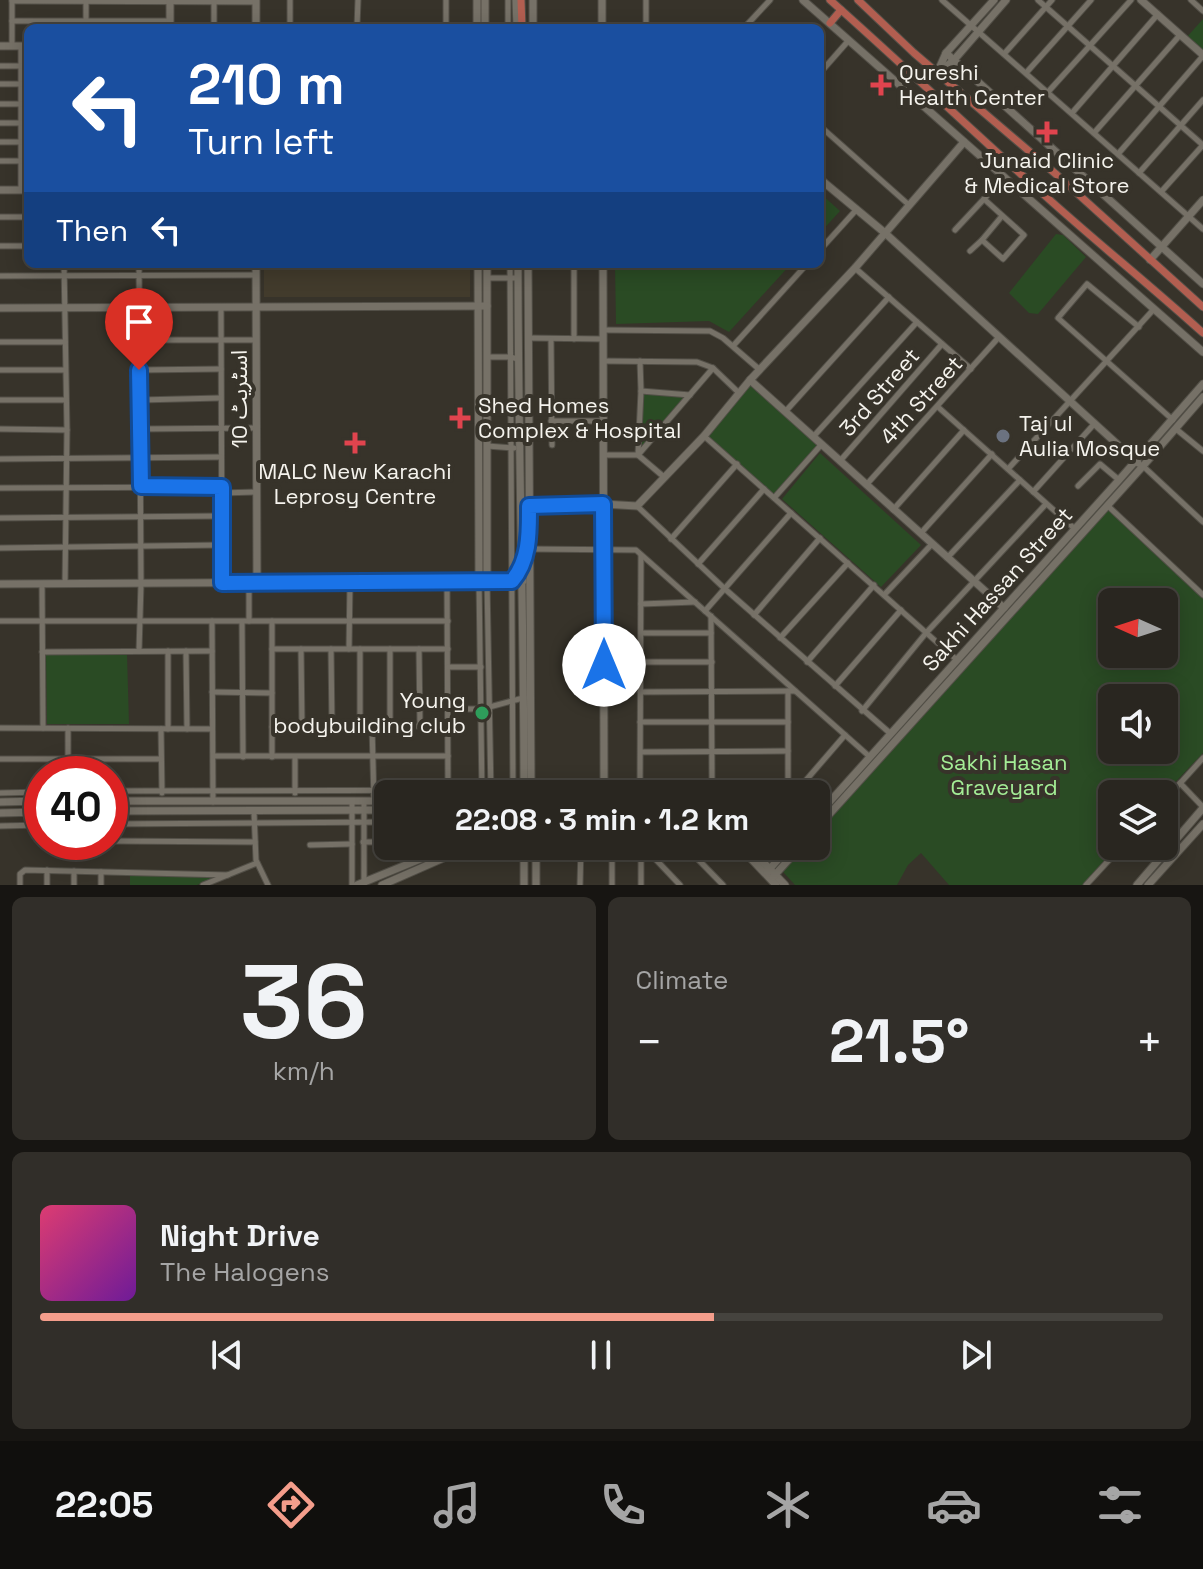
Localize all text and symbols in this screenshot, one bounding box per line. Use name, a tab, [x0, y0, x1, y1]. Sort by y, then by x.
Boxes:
text: 210 m	[188, 49, 345, 120]
icon: left	[56, 56, 160, 160]
place label: Qureshi Health Center	[899, 58, 1045, 111]
marker: Qureshi Health Center	[870, 74, 892, 96]
text: Turn left	[188, 119, 335, 165]
marker: Junaid Clinic & Medical Store	[1036, 121, 1058, 143]
place label: Junaid Clinic & Medical Store	[964, 146, 1130, 199]
icon: left	[144, 208, 188, 252]
text: Then	[56, 211, 128, 250]
pin	[105, 288, 173, 370]
icon: arrive	[117, 300, 161, 344]
street label: 3rd Street	[833, 342, 925, 442]
street label: اسٹریٹ 10	[225, 350, 253, 448]
street label: 4th Street	[874, 350, 968, 450]
place label: Shed Homes Complex & Hospital	[478, 391, 681, 444]
marker: Shed Homes Complex & Hospital	[449, 407, 471, 429]
place label: Taj ul Aulia Mosque	[1019, 409, 1160, 462]
marker: Taj ul Aulia Mosque	[994, 427, 1012, 445]
marker: MALC New Karachi Leprosy Centre	[344, 432, 366, 454]
place label: MALC New Karachi Leprosy Centre	[258, 457, 452, 510]
street label: Sakhi Hassan Street	[916, 501, 1078, 677]
north arrow	[1098, 588, 1178, 668]
map controls	[1098, 588, 1178, 860]
position arrow	[562, 623, 646, 707]
button: sound	[1098, 684, 1178, 764]
place label: Young bodybuilding club	[273, 686, 466, 739]
marker: Young bodybuilding club	[473, 704, 491, 722]
park label: Sakhi Hasan Graveyard	[940, 748, 1068, 801]
speed limit sign: 40	[24, 756, 128, 860]
button: layers	[1098, 780, 1178, 860]
text: 22:08 · 3 min · 1.2 km	[455, 800, 749, 839]
text: 36	[240, 936, 368, 1068]
text: Climate	[636, 963, 728, 997]
text: 21.5°	[829, 1003, 969, 1080]
text: −	[636, 1014, 663, 1070]
text: +	[1136, 1014, 1163, 1070]
text: km/h	[273, 1054, 335, 1088]
text: Night Drive	[160, 1216, 320, 1255]
text: The Halogens	[160, 1255, 329, 1289]
icon: previous	[205, 1333, 249, 1377]
icon: pause	[579, 1333, 623, 1377]
icon: next	[954, 1333, 998, 1377]
icon: directions	[263, 1477, 319, 1533]
icon: music	[429, 1477, 485, 1533]
icon: phone	[595, 1477, 651, 1533]
icon: climate	[760, 1477, 816, 1533]
icon: car	[926, 1477, 982, 1533]
icon: filters	[1092, 1477, 1148, 1533]
text: 22:05	[55, 1482, 153, 1528]

